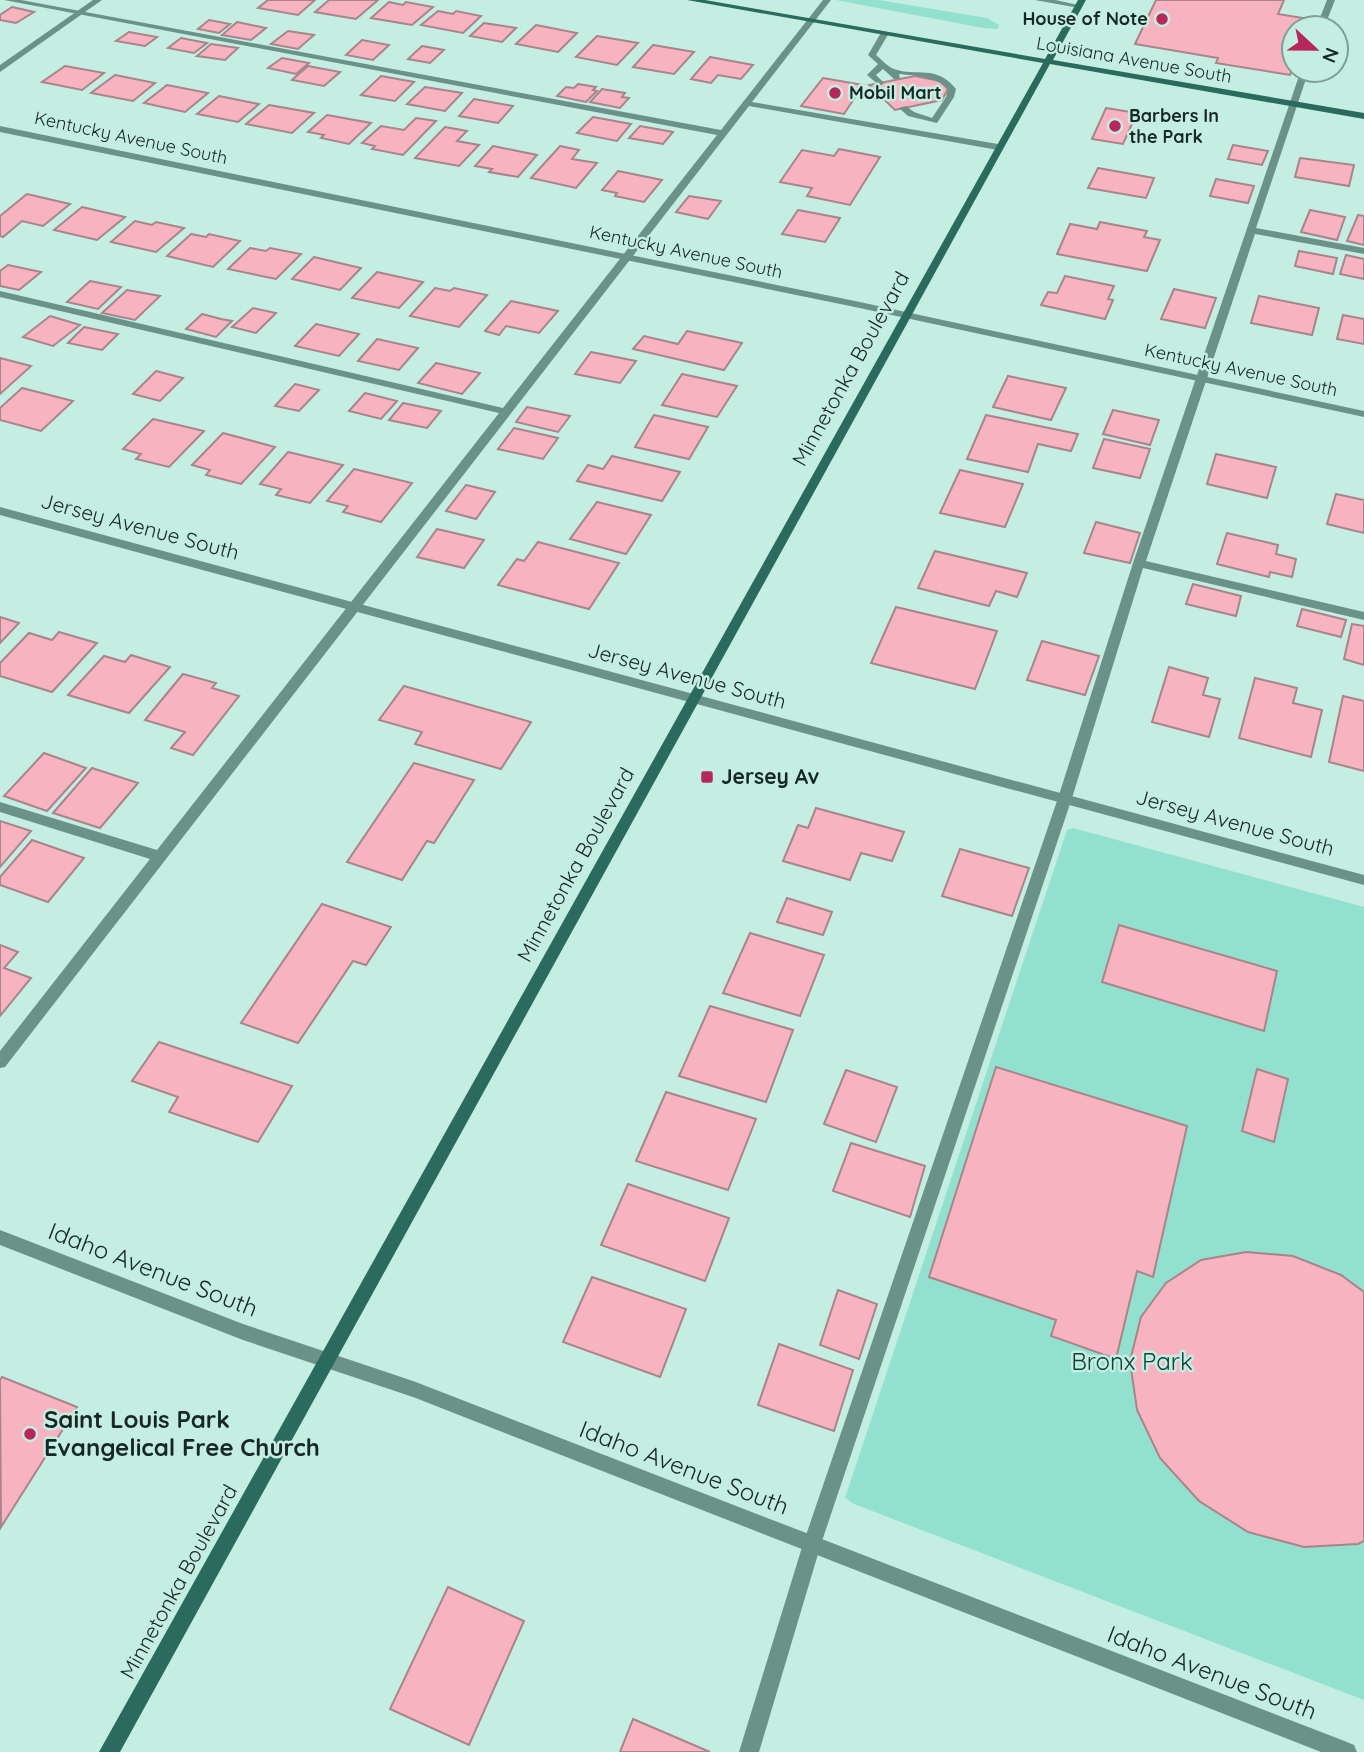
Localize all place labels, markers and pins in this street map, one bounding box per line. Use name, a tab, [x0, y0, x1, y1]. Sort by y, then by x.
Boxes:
place label: House of Note	[1022, 7, 1148, 30]
marker: House of Note	[1154, 11, 1170, 27]
place label: Mobil Mart	[849, 81, 942, 104]
marker: Mobil Mart	[827, 85, 843, 101]
place label: Barbers In the Park	[1129, 104, 1219, 148]
marker: Barbers In the Park	[1107, 118, 1123, 134]
place label: Jersey Av	[721, 763, 820, 789]
marker: Jersey Av	[699, 769, 715, 785]
place label: Saint Louis Park Evangelical Free Church	[44, 1404, 320, 1462]
marker: Saint Louis Park Evangelical Free Church	[22, 1426, 38, 1442]

